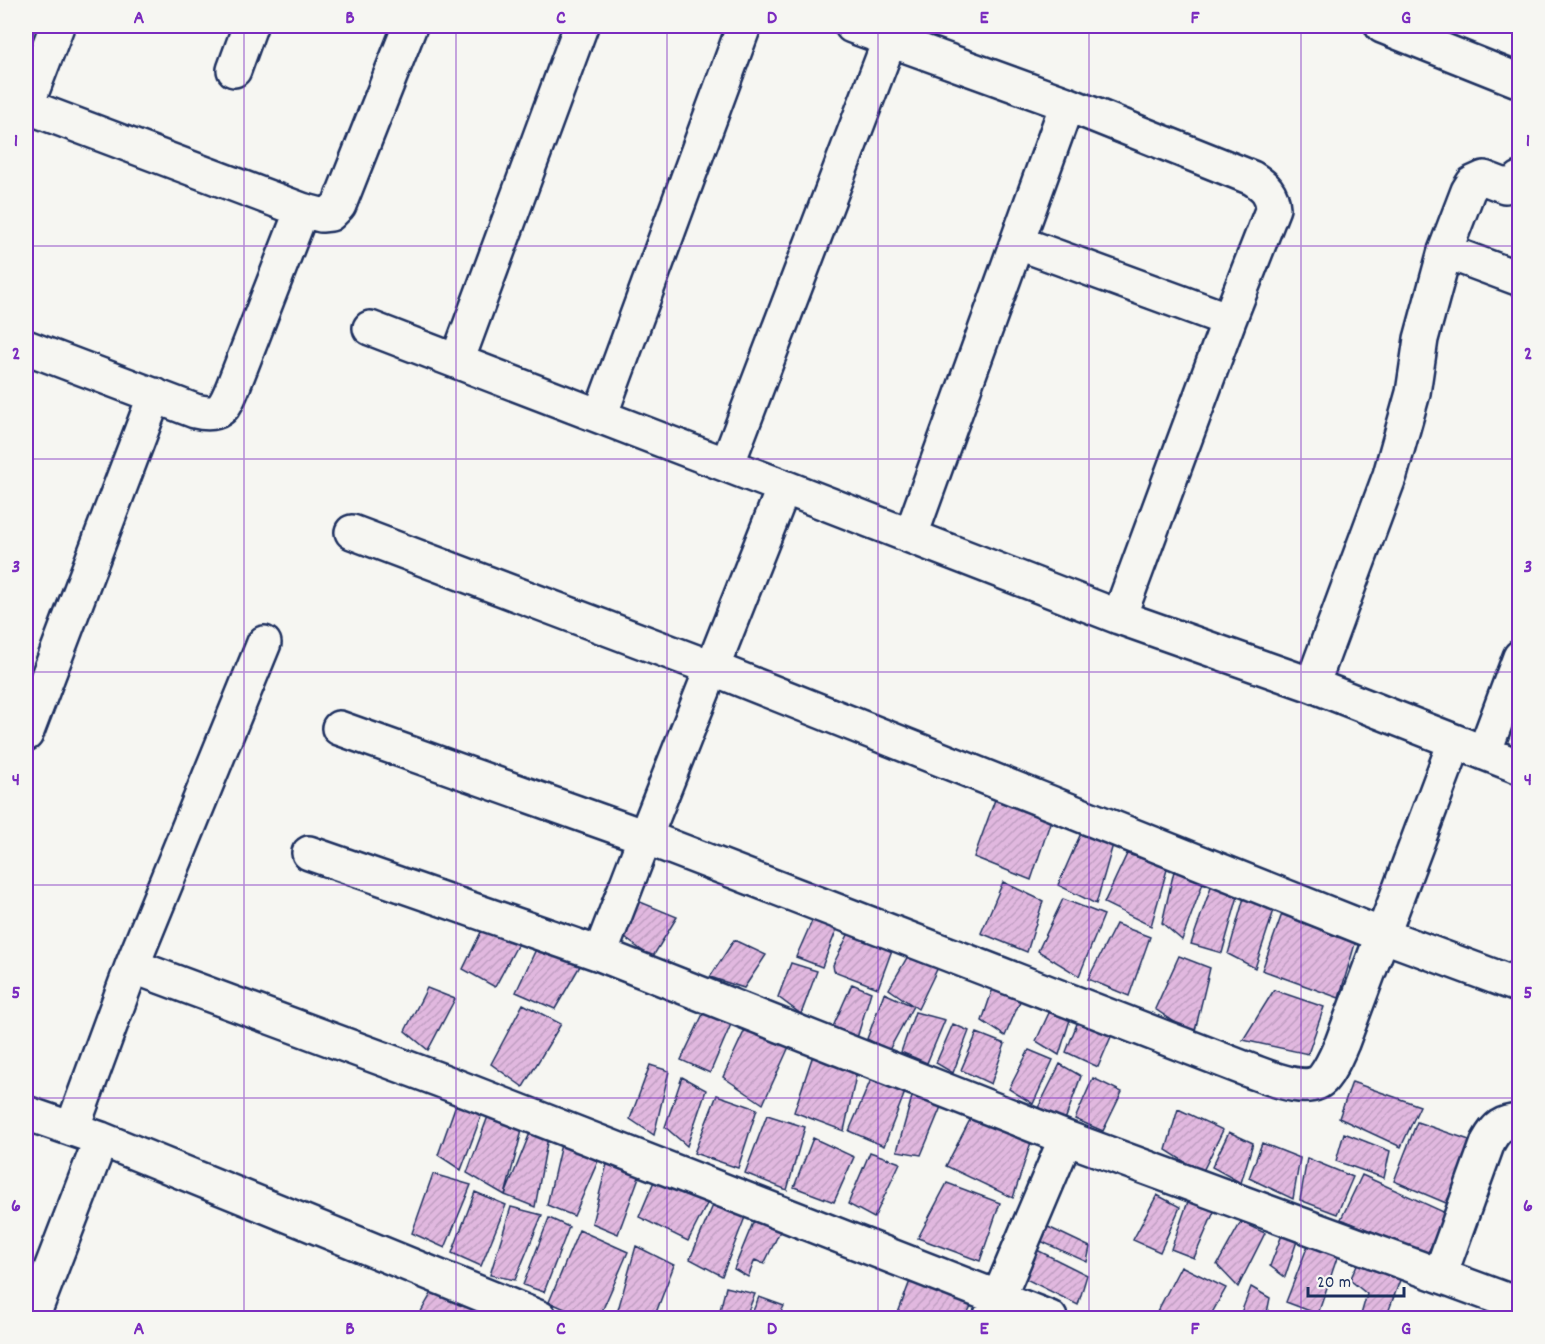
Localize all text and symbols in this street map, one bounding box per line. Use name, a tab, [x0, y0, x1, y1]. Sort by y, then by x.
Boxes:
text: A	[134, 5, 145, 33]
text: B	[345, 5, 355, 33]
text: C	[556, 5, 566, 33]
text: D	[767, 5, 778, 33]
text: E	[979, 5, 989, 33]
text: F	[1191, 5, 1201, 33]
text: G	[1401, 5, 1411, 33]
text: 1	[14, 128, 18, 156]
text: 1	[1526, 128, 1530, 156]
text: 2	[12, 341, 20, 369]
text: 2	[1524, 341, 1532, 369]
text: 3	[12, 554, 20, 582]
text: 3	[1524, 554, 1532, 582]
text: 4	[12, 767, 20, 795]
text: 4	[1524, 767, 1532, 795]
text: 5	[11, 980, 21, 1008]
text: 5	[1523, 980, 1533, 1008]
text: 6	[11, 1193, 21, 1221]
text: 6	[1523, 1193, 1533, 1221]
scale bar	[1308, 1260, 1404, 1298]
text: 20 m	[1317, 1271, 1351, 1296]
text: A	[134, 1316, 145, 1344]
text: B	[345, 1316, 355, 1344]
text: C	[556, 1316, 566, 1344]
text: D	[767, 1316, 778, 1344]
text: E	[979, 1316, 989, 1344]
text: F	[1191, 1316, 1201, 1344]
text: G	[1401, 1316, 1411, 1344]

